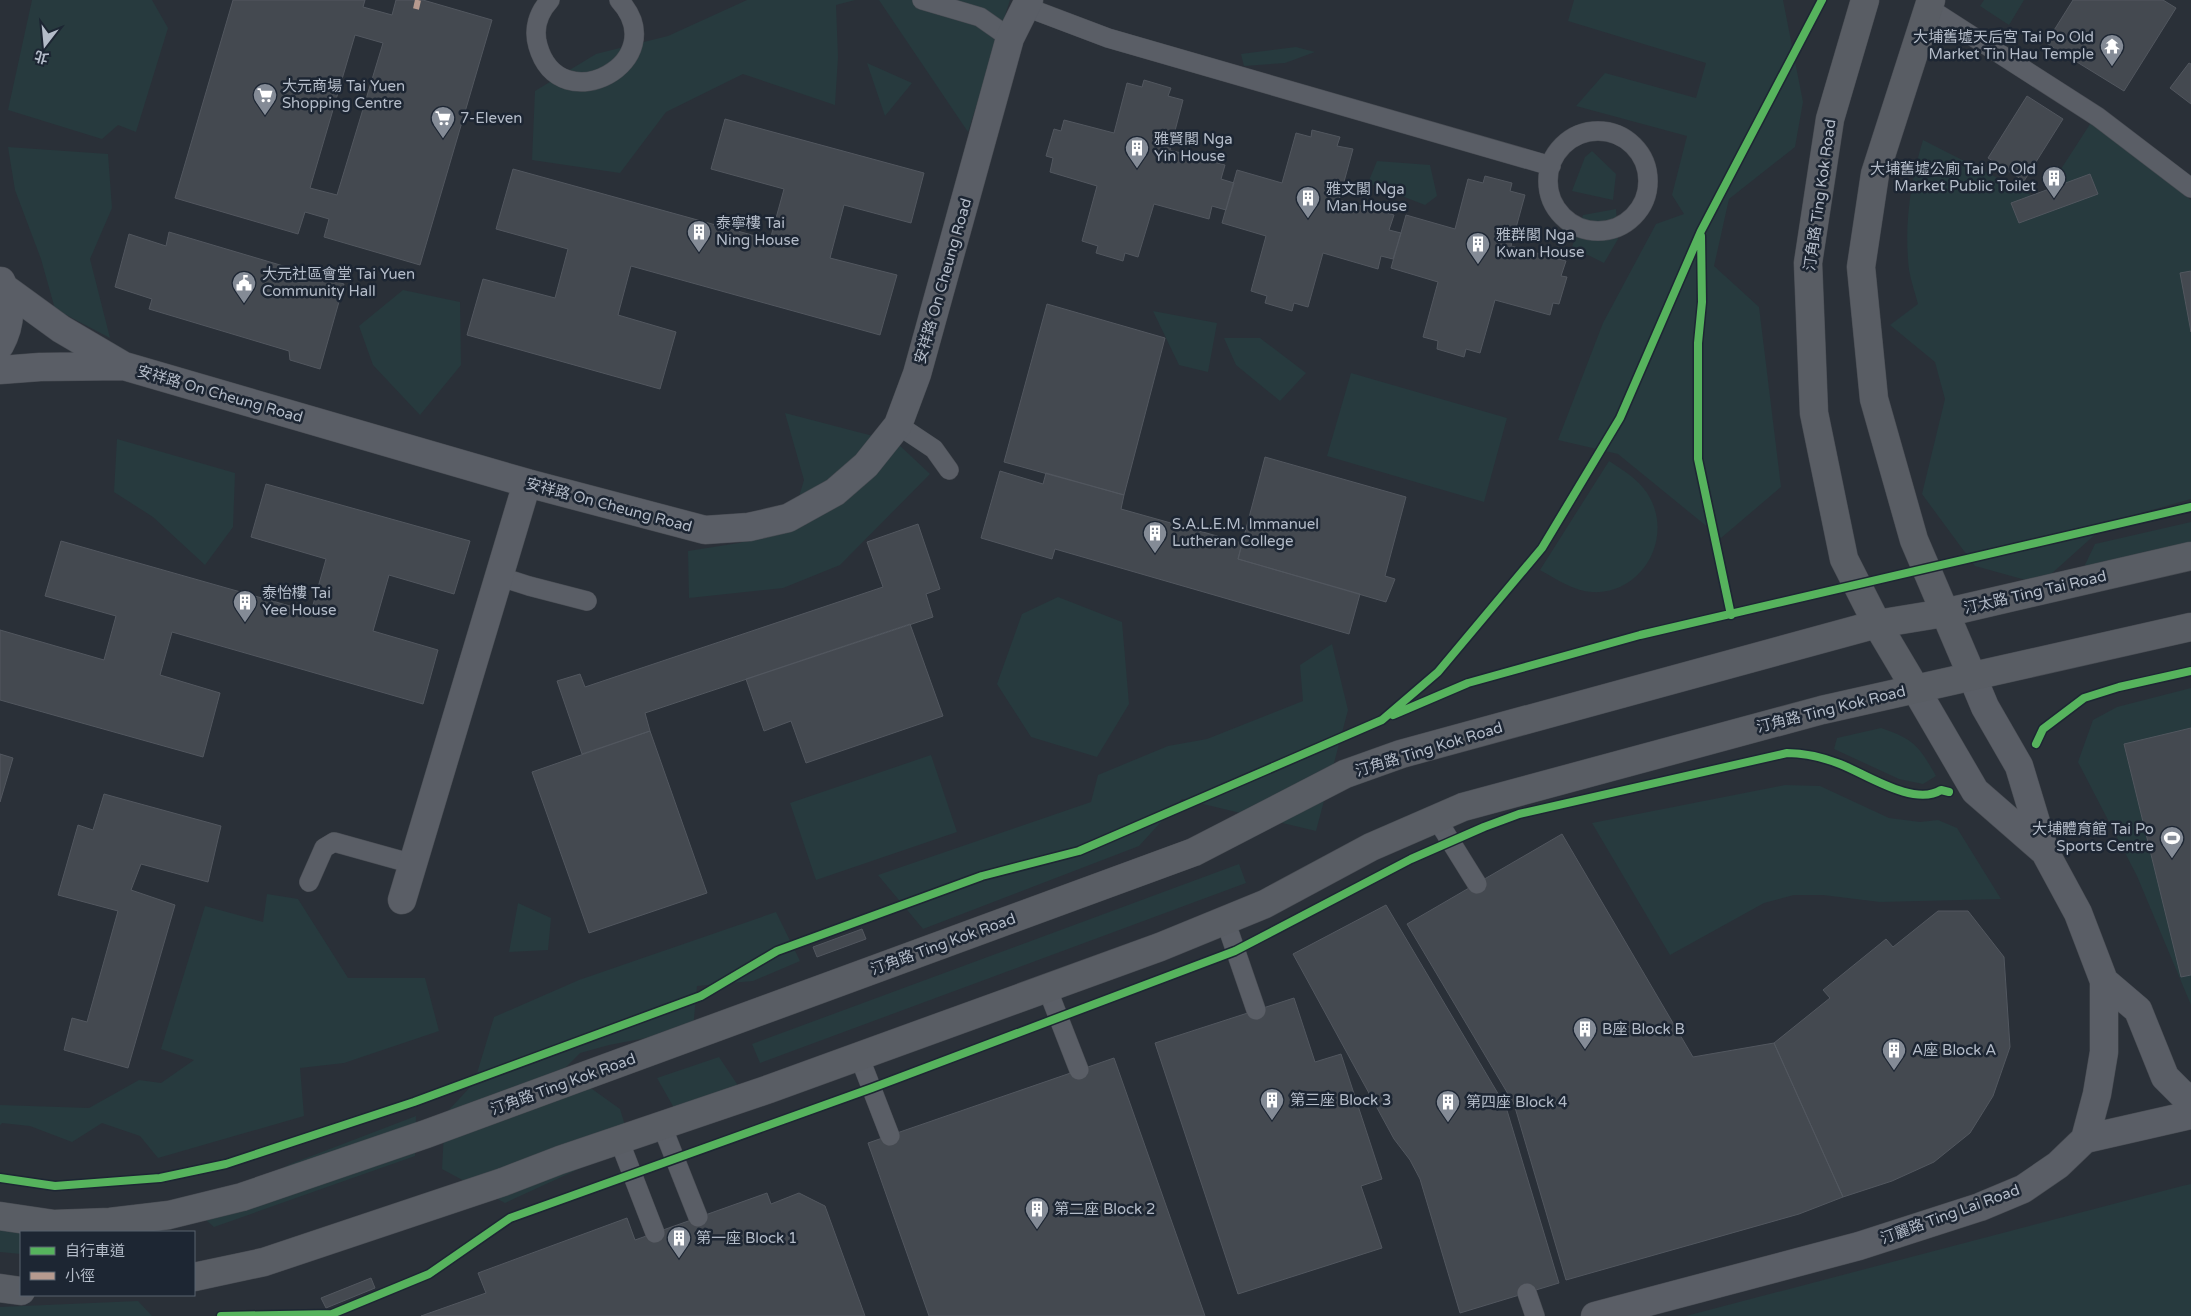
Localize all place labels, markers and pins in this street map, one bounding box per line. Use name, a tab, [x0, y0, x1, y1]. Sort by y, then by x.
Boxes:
place label: 大埔舊墟天后宮 Tai Po Old Market Tin Hau Temple	[1913, 28, 2094, 63]
temple icon: 大埔舊墟天后宮 Tai Po Old Market Tin Hau Temple	[2099, 33, 2125, 67]
place label: 大元商場 Tai Yuen Shopping Centre	[282, 77, 405, 112]
supermarket icon: 大元商場 Tai Yuen Shopping Centre	[252, 82, 278, 116]
supermarket icon: 7-Eleven	[430, 105, 456, 139]
place label: 7-Eleven	[460, 109, 522, 127]
place label: 雅賢閣 Nga Yin House	[1154, 130, 1233, 165]
building icon: 雅賢閣 Nga Yin House	[1124, 135, 1150, 169]
place label: 大埔舊墟公廁 Tai Po Old Market Public Toilet	[1870, 160, 2036, 195]
building icon: 大埔舊墟公廁 Tai Po Old Market Public Toilet	[2041, 165, 2067, 199]
place label: 雅文閣 Nga Man House	[1326, 180, 1407, 215]
building icon: 雅文閣 Nga Man House	[1295, 185, 1321, 219]
place label: 泰寧樓 Tai Ning House	[716, 214, 799, 249]
building icon: 泰寧樓 Tai Ning House	[686, 219, 712, 253]
place label: 雅群閣 Nga Kwan House	[1496, 226, 1584, 261]
building icon: 雅群閣 Nga Kwan House	[1465, 231, 1491, 265]
place label: 大元社區會堂 Tai Yuen Community Hall	[262, 265, 415, 300]
public building icon: 大元社區會堂 Tai Yuen Community Hall	[231, 270, 257, 304]
place label: S.A.L.E.M. Immanuel Lutheran College	[1172, 515, 1319, 550]
building icon: S.A.L.E.M. Immanuel Lutheran College	[1142, 520, 1168, 554]
place label: 泰怡樓 Tai Yee House	[262, 584, 336, 619]
building icon: 泰怡樓 Tai Yee House	[232, 589, 258, 623]
place label: 大埔體育館 Tai Po Sports Centre	[2032, 820, 2154, 855]
sports icon: 大埔體育館 Tai Po Sports Centre	[2159, 825, 2185, 859]
building icon: B座 Block B	[1572, 1016, 1598, 1050]
place label: B座 Block B	[1602, 1020, 1685, 1038]
building icon: A座 Block A	[1881, 1037, 1907, 1071]
place label: A座 Block A	[1912, 1041, 1997, 1059]
building icon: 第三座 Block 3	[1259, 1087, 1285, 1121]
building icon: 第四座 Block 4	[1435, 1089, 1461, 1123]
place label: 第三座 Block 3	[1290, 1091, 1392, 1109]
place label: 第四座 Block 4	[1466, 1093, 1568, 1111]
building icon: 第二座 Block 2	[1024, 1196, 1050, 1230]
place label: 第二座 Block 2	[1054, 1200, 1156, 1218]
building icon: 第一座 Block 1	[666, 1225, 692, 1259]
place label: 第一座 Block 1	[696, 1229, 798, 1247]

